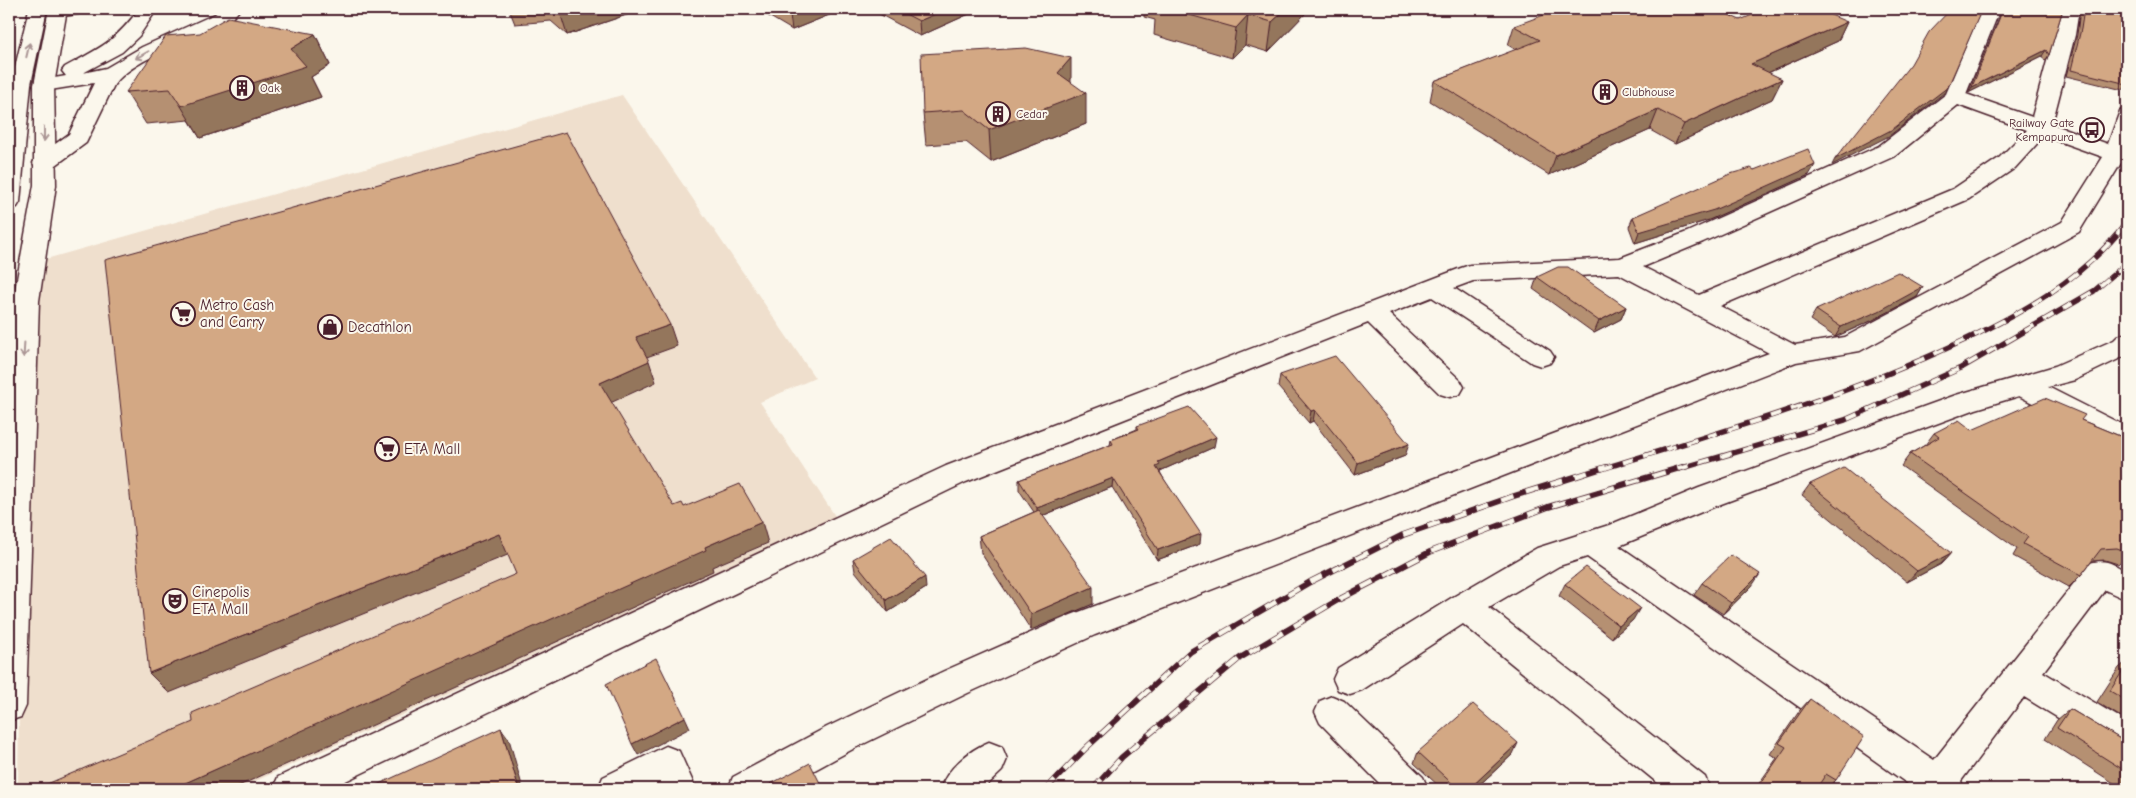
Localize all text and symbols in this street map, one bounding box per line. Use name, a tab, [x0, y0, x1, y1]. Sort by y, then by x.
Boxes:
one-way arrow	[24, 42, 34, 58]
one-way arrow	[135, 50, 149, 60]
building icon: Oak	[229, 75, 255, 101]
building icon: Clubhouse	[1592, 79, 1618, 105]
place label: Oak	[260, 81, 280, 95]
place label: Clubhouse	[1622, 85, 1674, 99]
building icon: Cedar	[985, 101, 1011, 127]
place label: Cedar	[1016, 107, 1047, 121]
place label: Railway Gate Kempapura	[2009, 116, 2074, 144]
bus stop icon: Railway Gate Kempapura	[2079, 117, 2105, 143]
one-way arrow	[39, 126, 49, 142]
place label: Metro Cash and Carry	[200, 296, 274, 331]
supermarket icon: Metro Cash and Carry	[170, 301, 196, 327]
shop icon: Decathlon	[317, 314, 343, 340]
place label: Decathlon	[348, 318, 412, 336]
one-way arrow	[20, 341, 29, 357]
supermarket icon: ETA Mall	[374, 436, 400, 462]
place label: ETA Mall	[404, 440, 460, 458]
place label: Cinepolis ETA Mall	[192, 583, 249, 618]
theatre icon: Cinepolis ETA Mall	[162, 588, 188, 614]

